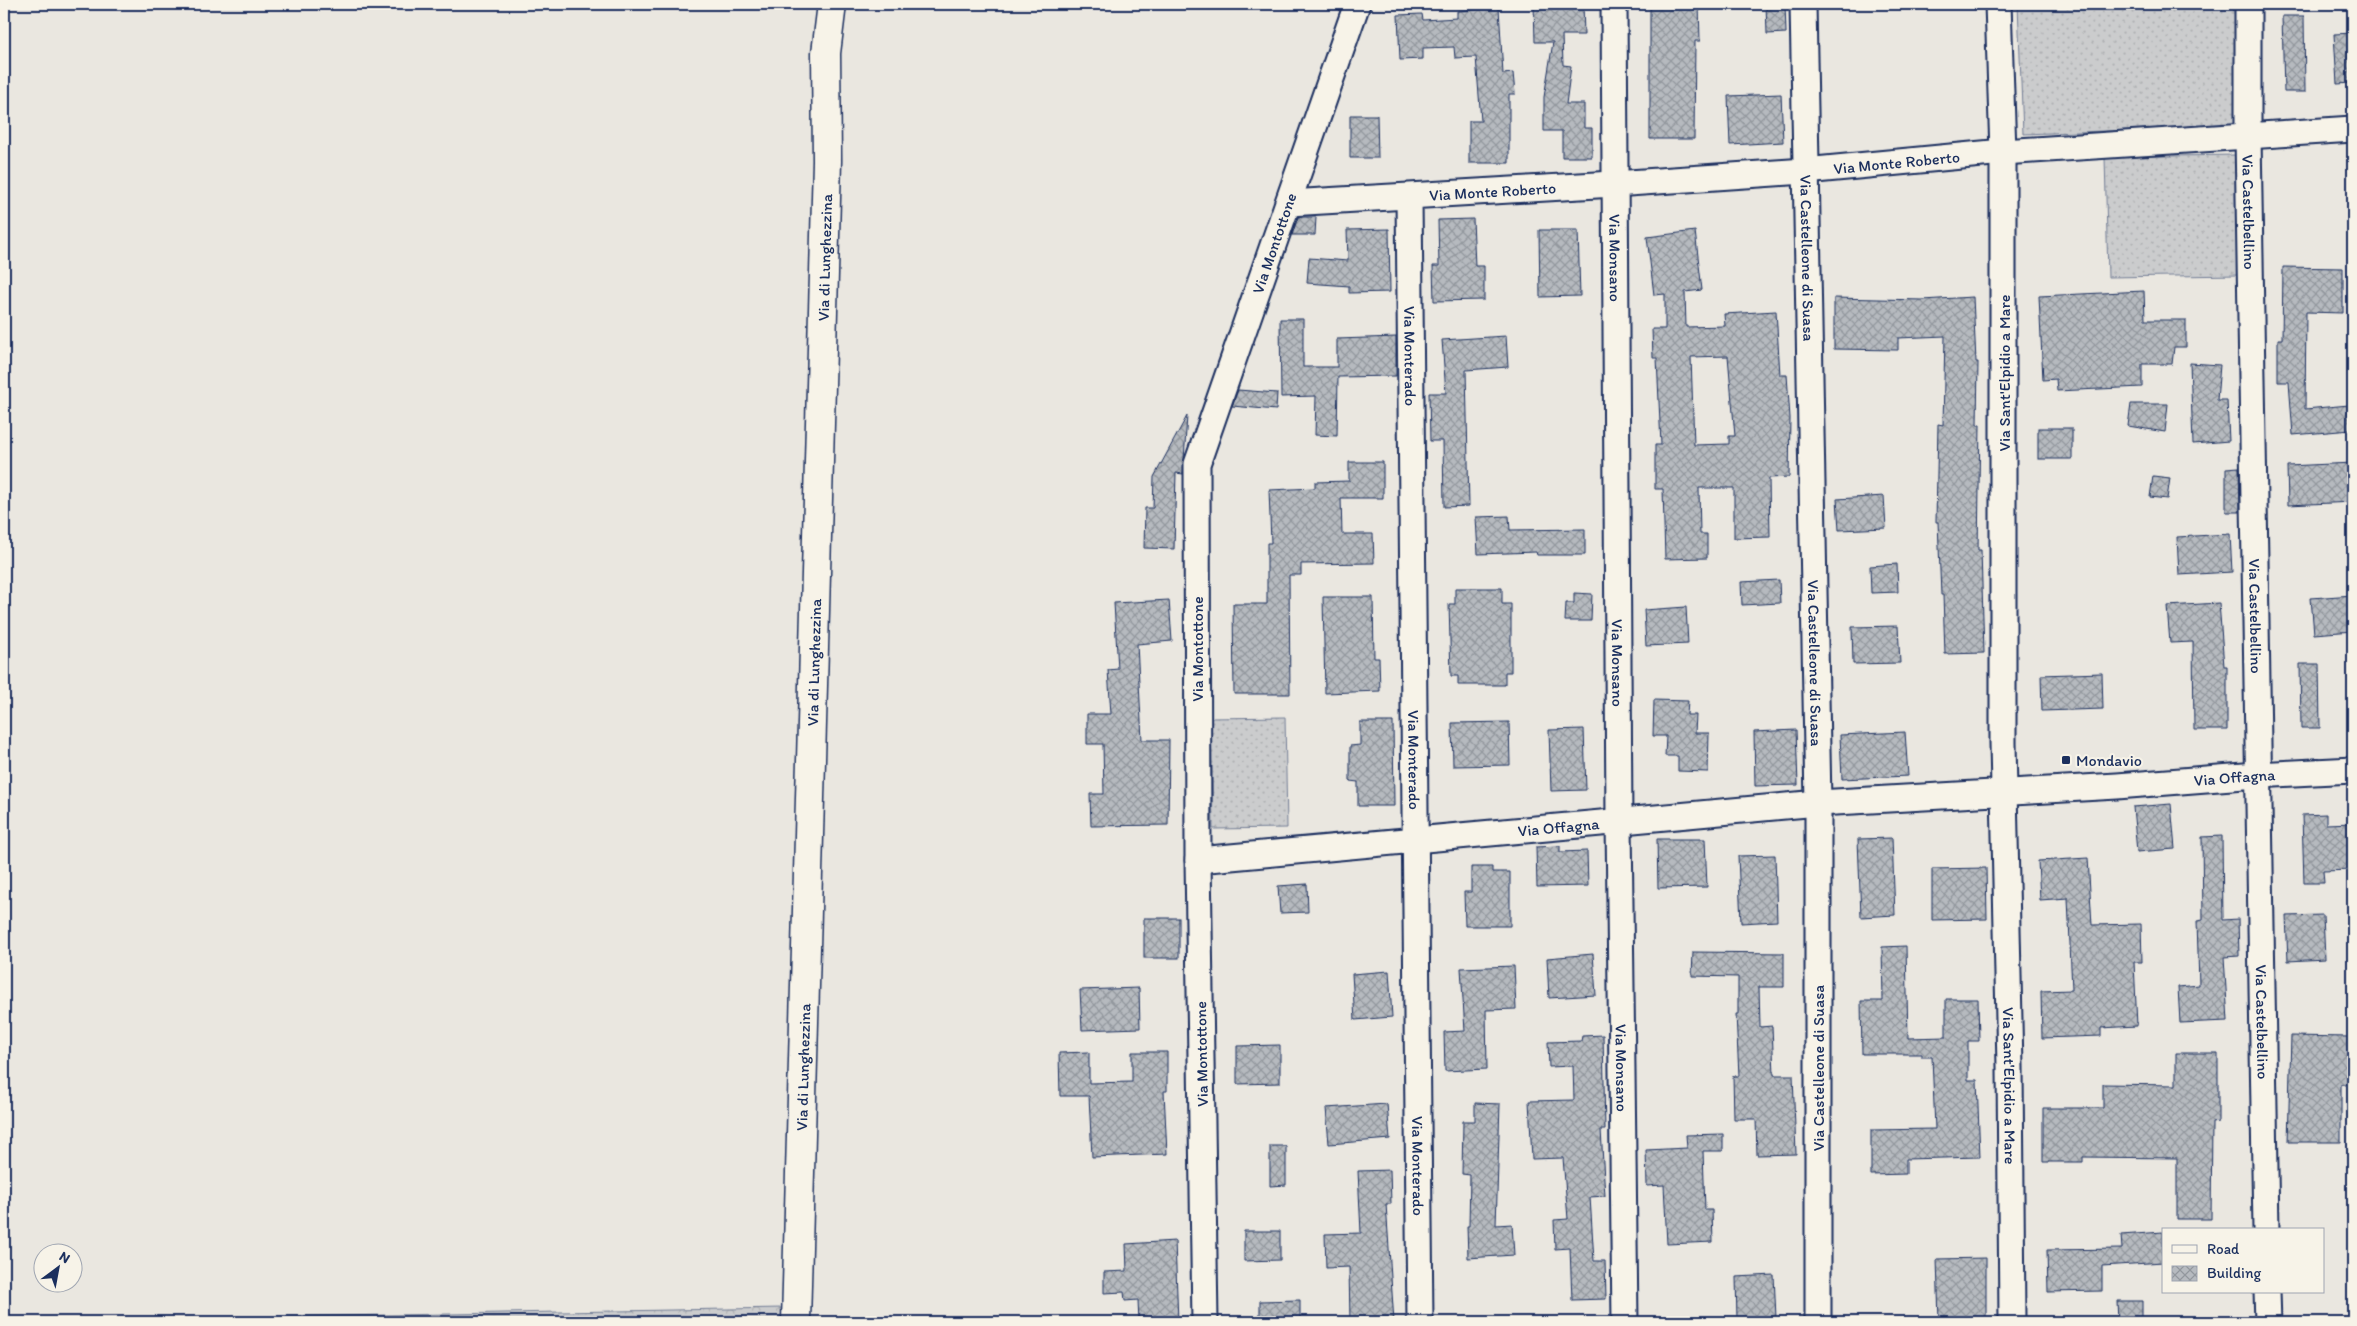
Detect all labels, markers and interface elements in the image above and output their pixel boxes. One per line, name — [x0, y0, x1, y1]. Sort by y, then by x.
street label: Via Monte Roberto — [1833, 147, 1961, 178]
street label: Via Castelbellino — [2238, 154, 2259, 270]
street label: Via Castelleone di Suasa — [1796, 174, 1818, 342]
street label: Via Monte Roberto — [1429, 178, 1557, 205]
street label: Via Montottone — [1248, 190, 1301, 296]
street label: Via di Lunghezzina — [814, 193, 836, 321]
street label: Via Monsano — [1605, 214, 1625, 302]
street label: Via Sant'Elpidio a Mare — [1995, 294, 2014, 452]
street label: Via Monterado — [1400, 306, 1420, 406]
street label: Via Castelbellino — [2245, 558, 2266, 674]
street label: Via Castelleone di Suasa — [1804, 579, 1826, 747]
street label: Via Montottone — [1188, 596, 1207, 702]
street label: Via di Lunghezzina — [803, 598, 825, 726]
street label: Via Monsano — [1608, 619, 1627, 707]
street label: Via Monterado — [1404, 710, 1424, 810]
place label: Mondavio — [2076, 751, 2142, 770]
marker: Mondavio — [2060, 754, 2072, 766]
street label: Via Offagna — [2193, 765, 2276, 790]
street label: Via Offagna — [1517, 814, 1601, 841]
street label: Via Castelbellino — [2252, 964, 2273, 1080]
street label: Via Castelleone di Suasa — [1809, 985, 1828, 1151]
street label: Via Montottone — [1191, 1001, 1212, 1107]
street label: Via di Lunghezzina — [792, 1002, 815, 1131]
street label: Via Sant'Elpidio a Mare — [1999, 1007, 2020, 1165]
street label: Via Monsano — [1611, 1024, 1631, 1112]
street label: Via Monterado — [1408, 1116, 1428, 1216]
legend — [2162, 1228, 2324, 1294]
text: Road — [2207, 1240, 2240, 1258]
north arrow — [32, 1244, 82, 1294]
text: N — [56, 1248, 73, 1267]
text: Building — [2207, 1264, 2261, 1282]

